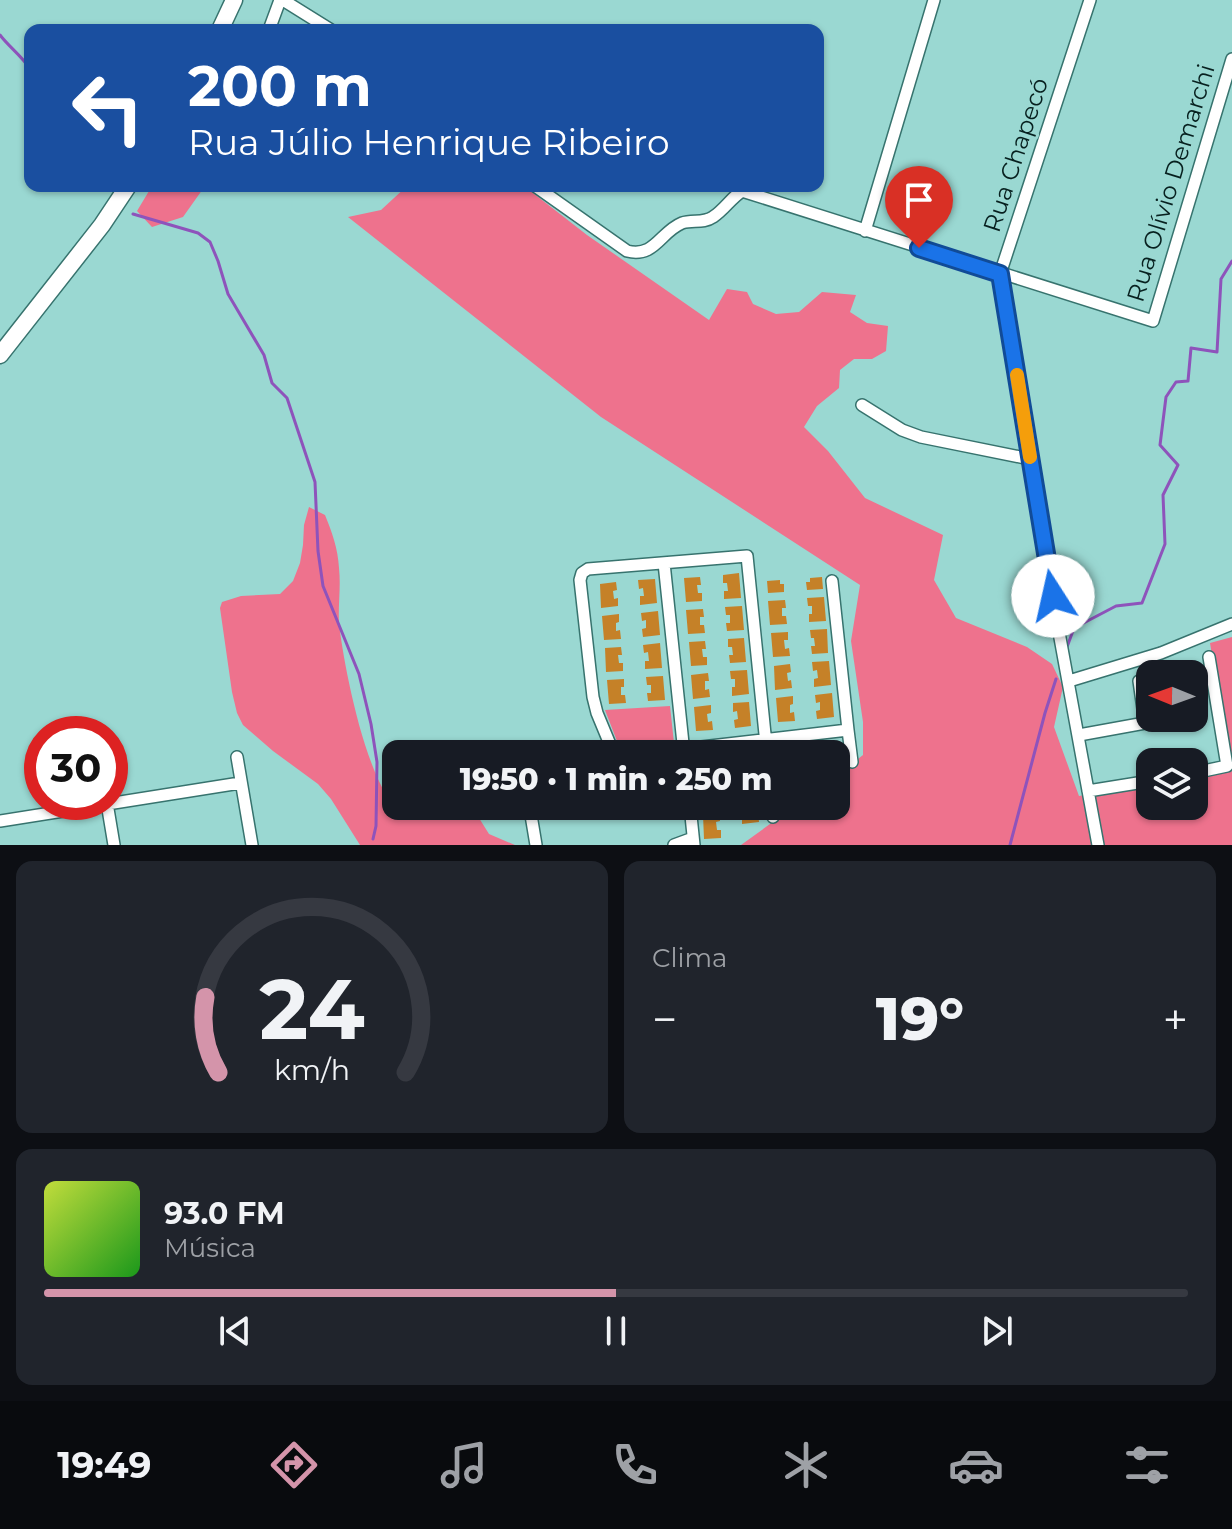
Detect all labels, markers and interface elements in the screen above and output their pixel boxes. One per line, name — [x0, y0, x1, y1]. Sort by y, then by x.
text: 200 m — [188, 52, 372, 120]
icon: left — [56, 56, 160, 160]
street label: Rua Olívio Demarchi — [1121, 60, 1221, 305]
street label: Rua Chapecó — [977, 74, 1054, 236]
text: Rua Júlio Henrique Ribeiro — [188, 120, 670, 164]
pin — [885, 166, 953, 248]
icon: arrive — [897, 178, 941, 222]
position arrow — [1011, 554, 1095, 638]
north arrow — [1136, 660, 1208, 732]
map controls — [1136, 660, 1208, 820]
speed limit sign: 30 — [24, 716, 128, 820]
button: layers — [1136, 748, 1208, 820]
text: 19:50 · 1 min · 250 m — [460, 761, 772, 798]
text: Clima — [652, 942, 727, 974]
text: 24 — [259, 958, 365, 1060]
text: 19° — [876, 982, 964, 1055]
text: − — [652, 992, 677, 1046]
text: + — [1163, 992, 1188, 1046]
text: km/h — [274, 1052, 350, 1087]
text: 93.0 FM — [164, 1195, 285, 1232]
text: Música — [164, 1232, 256, 1264]
icon: previous — [213, 1309, 257, 1353]
icon: pause — [594, 1309, 638, 1353]
icon: next — [975, 1309, 1019, 1353]
icon: directions — [266, 1437, 322, 1493]
icon: music — [436, 1437, 492, 1493]
icon: phone — [607, 1437, 663, 1493]
icon: climate — [778, 1437, 834, 1493]
icon: car — [948, 1437, 1004, 1493]
icon: filters — [1119, 1437, 1175, 1493]
text: 19:49 — [57, 1443, 151, 1487]

